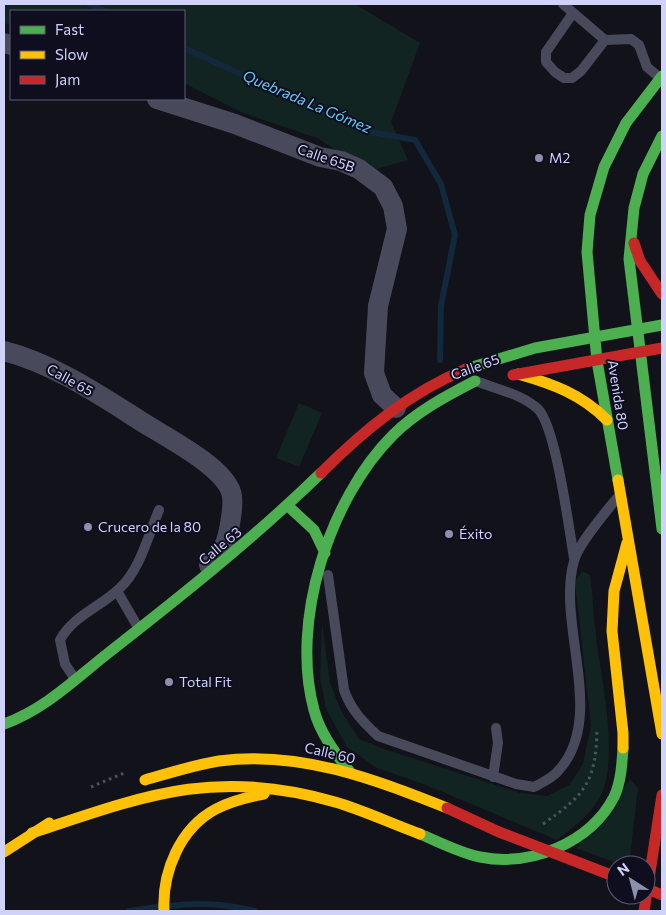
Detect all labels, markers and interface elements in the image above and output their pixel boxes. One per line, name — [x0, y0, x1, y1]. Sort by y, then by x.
legend — [10, 10, 185, 100]
text: Fast — [55, 20, 84, 38]
text: Slow — [55, 45, 88, 63]
water label: Quebrada La Gómez — [240, 66, 375, 137]
text: Jam — [55, 70, 80, 88]
street label: Calle 65B — [295, 140, 357, 175]
place label: M2 — [549, 149, 570, 166]
marker: M2 — [533, 152, 545, 164]
street label: Calle 65 — [448, 350, 502, 383]
street label: Avenida 80 — [605, 359, 632, 431]
street label: Calle 65 — [44, 360, 97, 399]
place label: Crucero de la 80 — [98, 518, 201, 535]
marker: Crucero de la 80 — [82, 521, 94, 533]
street label: Calle 63 — [195, 523, 245, 568]
place label: Éxito — [459, 525, 492, 542]
marker: Éxito — [443, 528, 455, 540]
place label: Total Fit — [179, 673, 232, 690]
marker: Total Fit — [163, 676, 175, 688]
street label: Calle 60 — [303, 738, 357, 767]
north arrow — [606, 855, 656, 905]
text: N — [614, 859, 632, 879]

